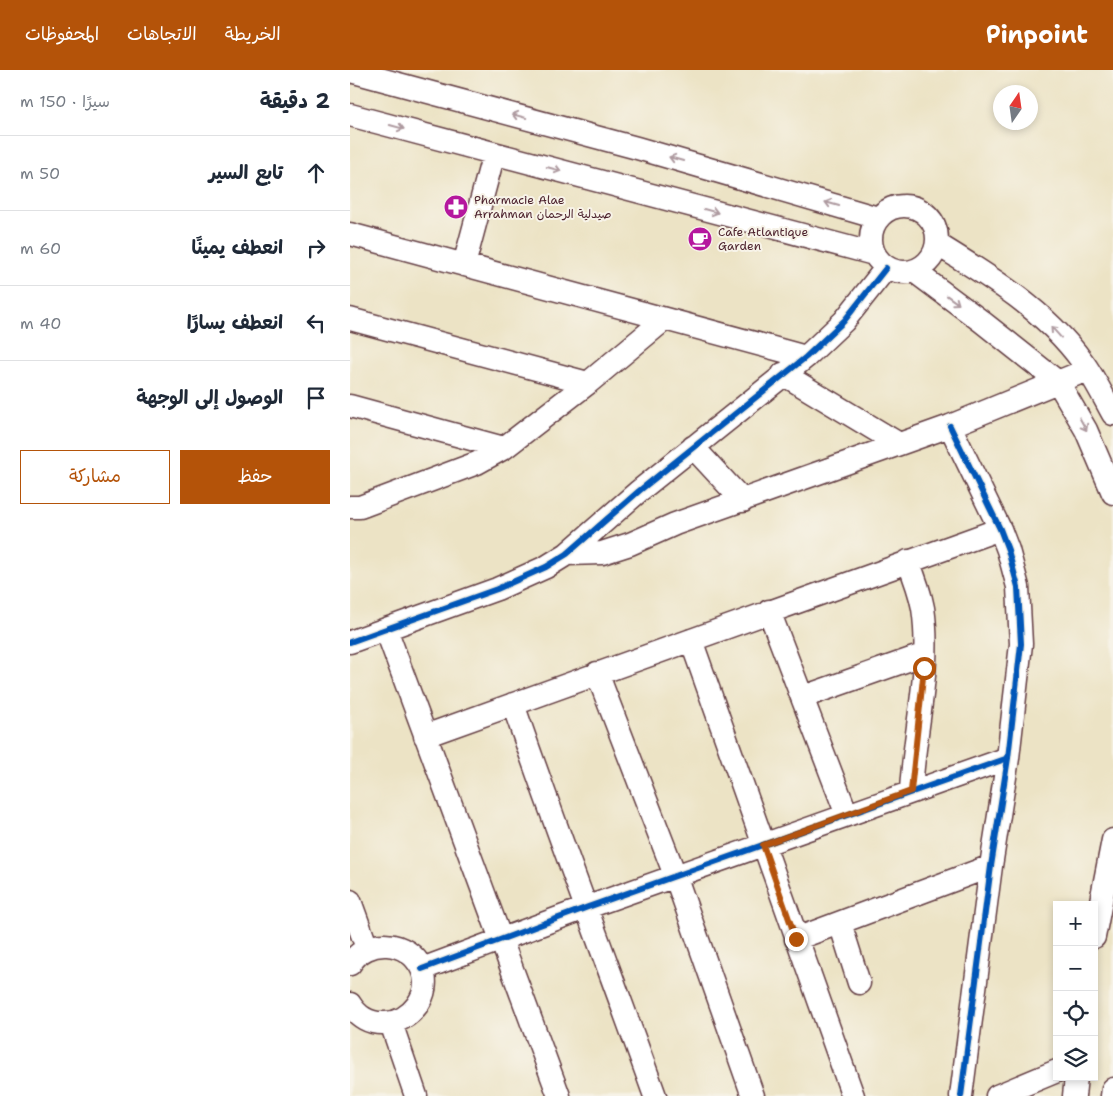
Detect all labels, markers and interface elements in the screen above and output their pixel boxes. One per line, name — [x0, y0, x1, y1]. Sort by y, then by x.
text: Pinpoint — [986, 19, 1088, 51]
text: المحفوظات — [25, 22, 99, 46]
text: الاتجاهات — [127, 22, 197, 46]
text: الخريطة — [225, 22, 281, 46]
north arrow — [993, 85, 1038, 130]
text: 2 دقيقة — [260, 87, 330, 115]
text: سيرًا · 150 m — [20, 91, 110, 112]
one-way arrow — [511, 111, 527, 120]
one-way arrow — [389, 123, 405, 132]
one-way arrow — [668, 153, 684, 163]
icon: ahead — [302, 159, 330, 187]
text: تابع السير — [209, 160, 283, 185]
text: 50 m — [20, 163, 60, 184]
one-way arrow — [546, 165, 562, 174]
place label: Pharmacie Alae Arrahman صيدلية الرحمان — [474, 192, 612, 222]
pharmacy icon: Pharmacie Alae Arrahman صيدلية الرحمان — [443, 194, 469, 220]
one-way arrow — [824, 199, 840, 209]
one-way arrow — [703, 207, 719, 216]
place label: Cafe Atlantique Garden — [718, 224, 808, 254]
cafe icon: Cafe Atlantique Garden — [687, 226, 713, 252]
icon: right — [302, 234, 330, 262]
text: انعطف يمينًا — [192, 235, 283, 260]
text: 60 m — [20, 238, 61, 259]
one-way arrow — [946, 295, 959, 306]
icon: left — [302, 309, 330, 337]
text: انعطف يسارًا — [187, 310, 283, 335]
text: 40 m — [20, 313, 62, 334]
one-way arrow — [1050, 326, 1062, 339]
icon: arrive — [302, 384, 330, 412]
text: الوصول إلى الوجهة — [136, 385, 283, 410]
one-way arrow — [1079, 416, 1088, 431]
button: مشاركة — [20, 450, 170, 504]
button: حفظ — [180, 450, 330, 504]
route start — [913, 657, 936, 680]
map controls — [1053, 901, 1098, 1081]
button: + — [1053, 901, 1098, 946]
route end — [785, 928, 808, 951]
button: − — [1053, 946, 1098, 991]
button: locate — [1053, 991, 1098, 1036]
button: layers — [1053, 1036, 1098, 1081]

